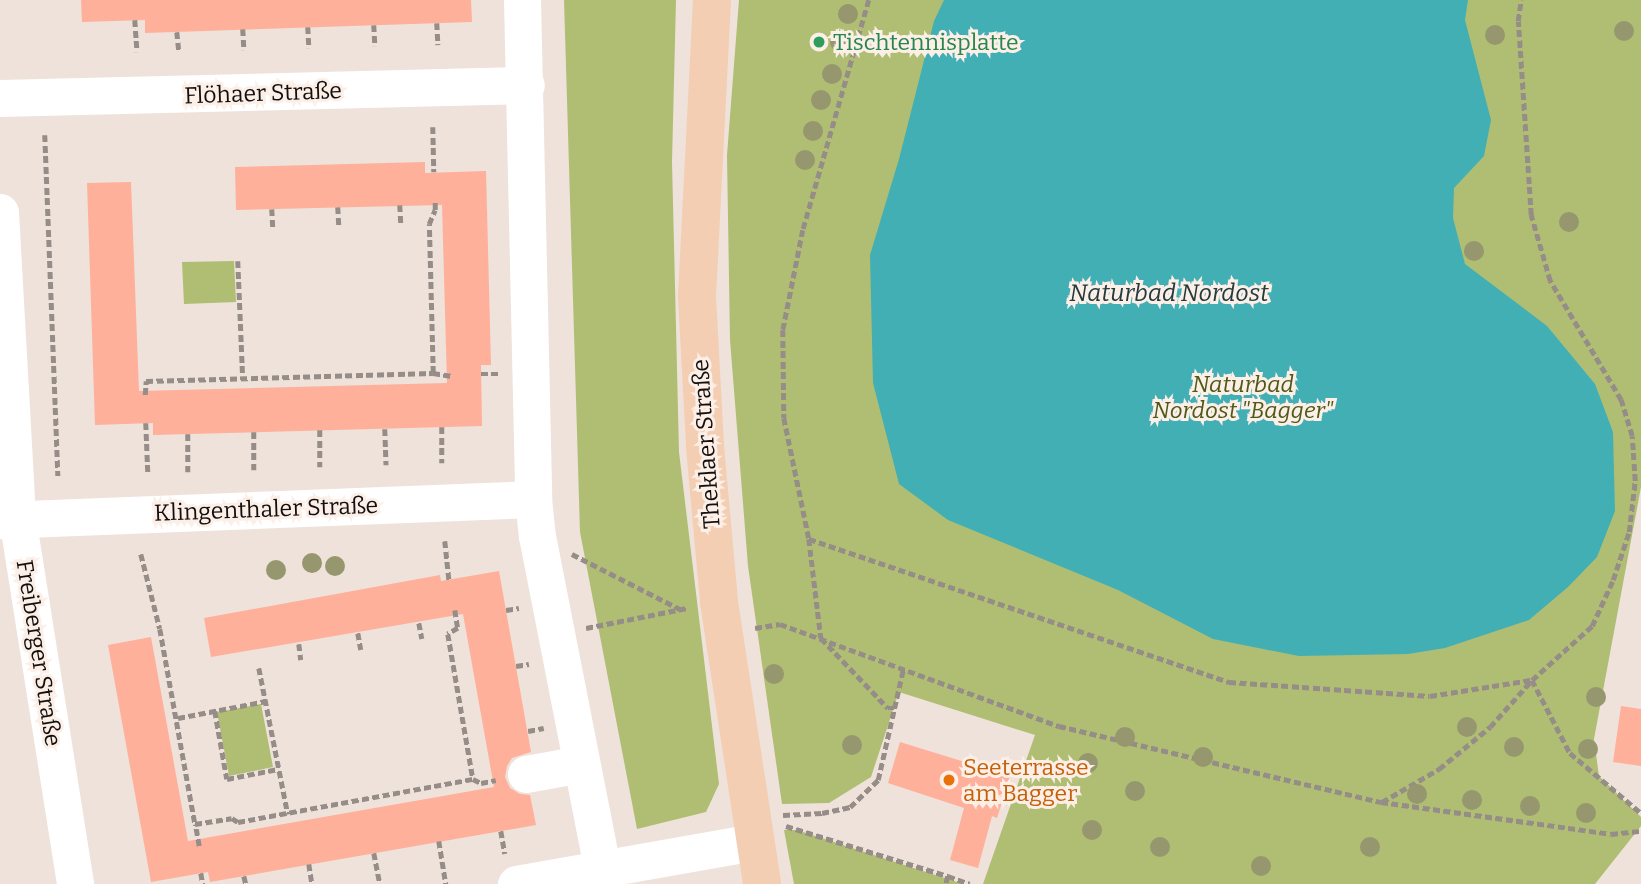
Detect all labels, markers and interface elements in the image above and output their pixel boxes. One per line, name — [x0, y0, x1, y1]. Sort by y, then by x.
place label: Tischtennisplatte — [833, 28, 1019, 56]
marker: Tischtennisplatte — [811, 34, 827, 50]
street label: Flöhaer Straße — [184, 76, 342, 110]
water label: Naturbad Nordost — [1069, 280, 1269, 308]
street label: Theklaer Straße — [686, 358, 726, 530]
park label: Naturbad Nordost "Bagger" — [1153, 370, 1333, 424]
street label: Klingenthaler Straße — [154, 491, 378, 527]
street label: Freiberger Straße — [11, 558, 67, 748]
place label: Seeterrasse am Bagger — [963, 753, 1089, 807]
marker: Seeterrasse am Bagger — [941, 772, 957, 788]

